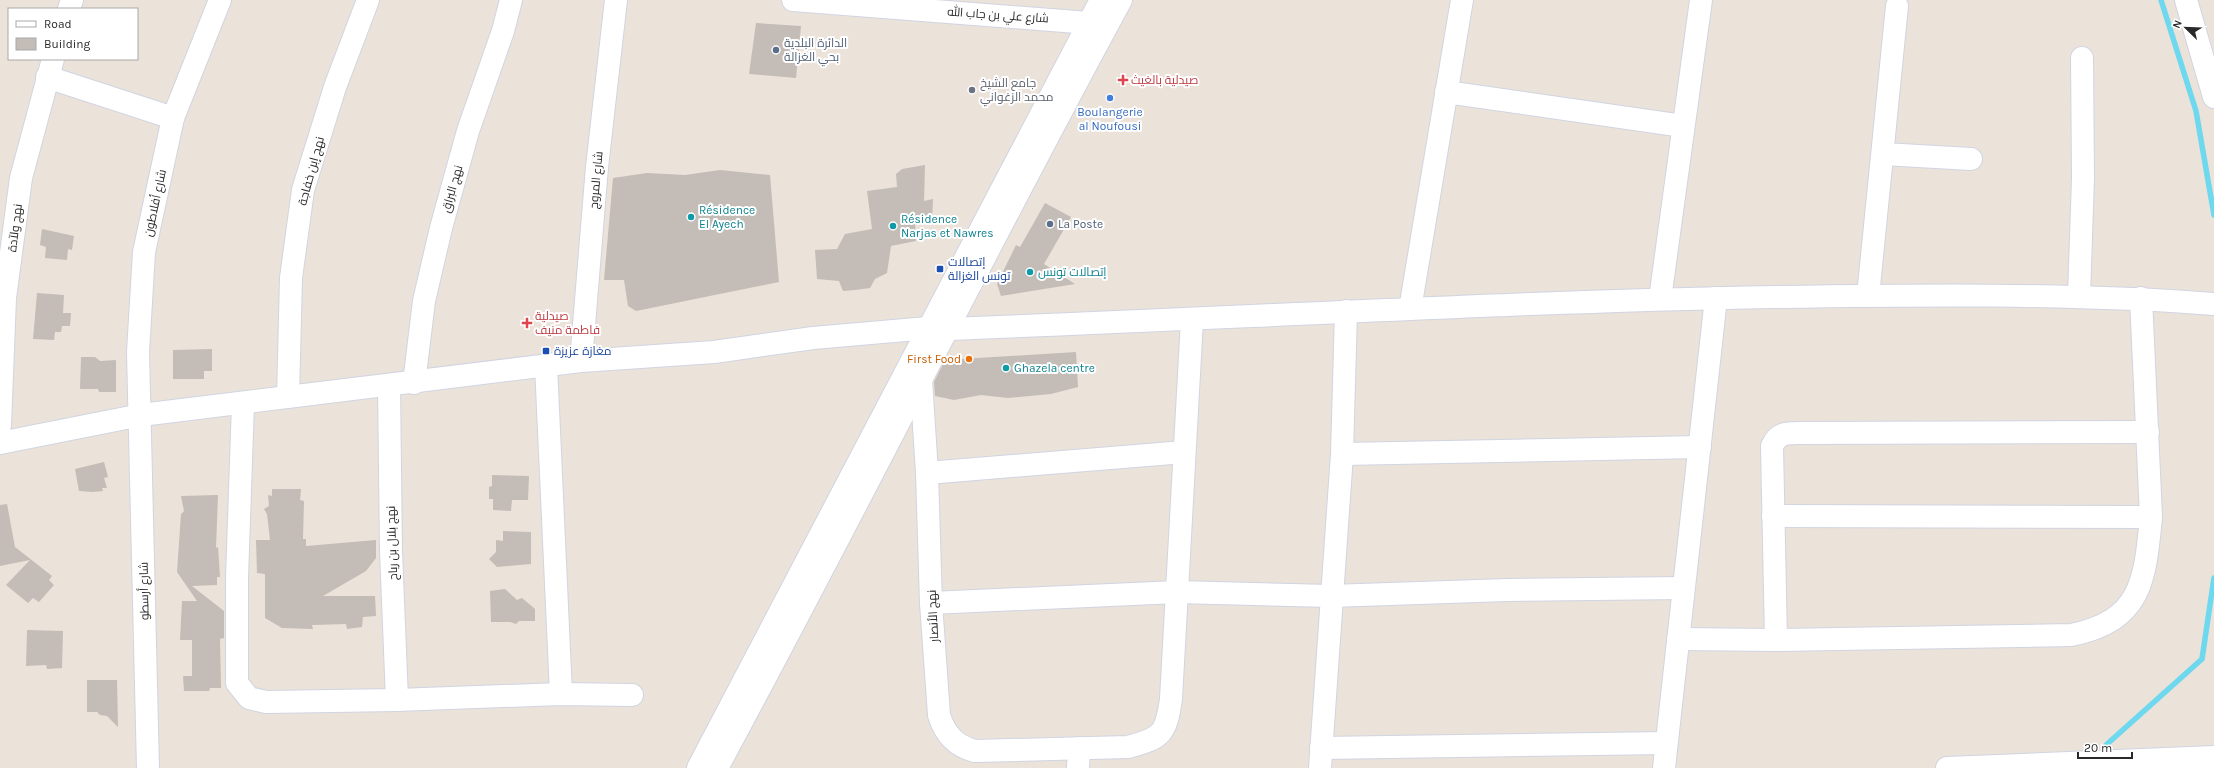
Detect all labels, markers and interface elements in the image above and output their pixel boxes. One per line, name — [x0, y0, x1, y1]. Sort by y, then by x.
street label: شارع علي بن جاب الله — [947, 3, 1049, 29]
legend — [8, 8, 138, 60]
north arrow — [2166, 8, 2206, 48]
text: Road — [44, 17, 72, 31]
text: N — [2170, 18, 2185, 30]
place label: الدائرة البلدية بحي الغزالة — [784, 36, 847, 67]
text: Building — [44, 37, 91, 51]
marker: الدائرة البلدية بحي الغزالة — [771, 45, 781, 55]
place label: صيدلية بالغيث — [1131, 73, 1198, 87]
marker: صيدلية بالغيث — [1118, 75, 1128, 85]
place label: جامع الشيخ محمد الزغواني — [980, 76, 1054, 107]
marker: جامع الشيخ محمد الزغواني — [967, 85, 977, 95]
marker: Boulangerie al Noufousi — [1105, 93, 1115, 103]
place label: Boulangerie al Noufousi — [1077, 105, 1143, 133]
street label: نهج إبن خفاجة — [295, 135, 328, 207]
street label: شارع المروج — [587, 151, 606, 210]
street label: نهج البراق — [439, 164, 466, 215]
street label: شارع أفلاطون — [140, 168, 170, 238]
street label: نهج ولاّدة — [5, 203, 26, 253]
place label: Résidence El Ayech — [699, 203, 755, 231]
marker: Résidence El Ayech — [686, 212, 696, 222]
place label: Résidence Narjas et Nawres — [901, 212, 994, 240]
place label: La Poste — [1058, 217, 1103, 231]
marker: La Poste — [1045, 219, 1055, 229]
marker: Résidence Narjas et Nawres — [888, 221, 898, 231]
place label: إتصالات تونس الغزالة — [948, 255, 1011, 283]
marker: إتصالات تونس الغزالة — [935, 264, 945, 274]
place label: إتصالات تونس — [1038, 265, 1107, 279]
marker: إتصالات تونس — [1025, 267, 1035, 277]
place label: صيدلية فاطمة منيف — [535, 309, 600, 337]
marker: صيدلية فاطمة منيف — [522, 318, 532, 328]
place label: مغازة عزيزة — [554, 344, 611, 358]
marker: مغازة عزيزة — [541, 346, 551, 356]
place label: First Food — [907, 352, 961, 366]
marker: First Food — [964, 354, 974, 364]
place label: Ghazela centre — [1014, 361, 1095, 375]
marker: Ghazela centre — [1001, 363, 1011, 373]
street label: نهج بلال بن رباح — [384, 505, 401, 581]
street label: شارع أرسطو — [135, 562, 153, 620]
street label: نهج الأنصار — [925, 589, 942, 644]
scale bar — [2078, 734, 2132, 760]
text: 20 m — [2084, 741, 2112, 755]

